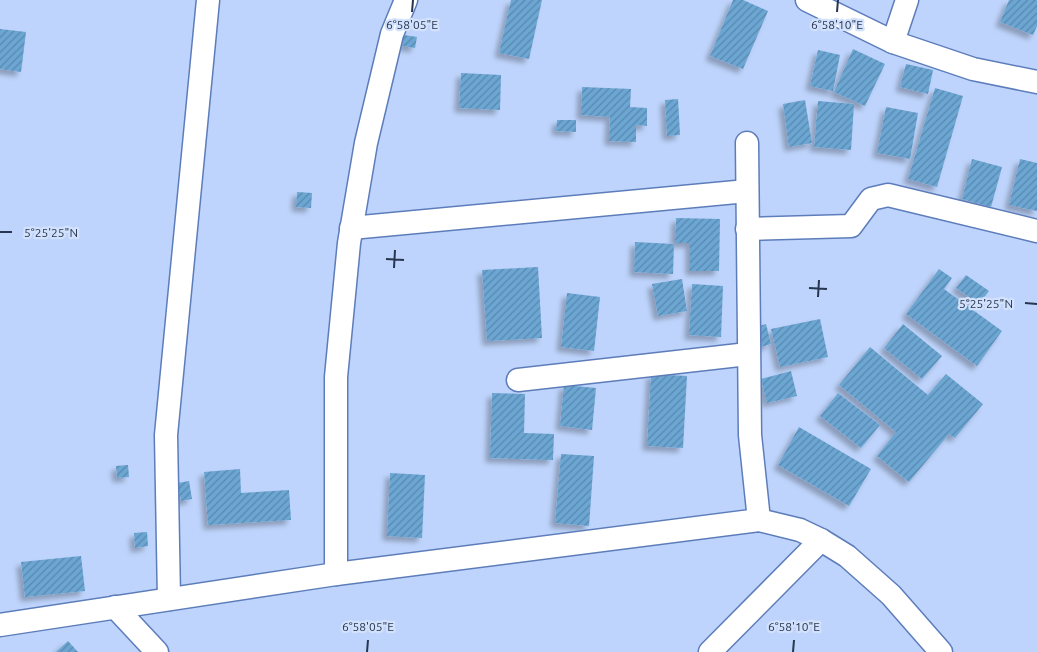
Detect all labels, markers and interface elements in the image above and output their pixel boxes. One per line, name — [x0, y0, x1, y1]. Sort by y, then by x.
text: 6°58'05"E — [386, 18, 438, 31]
text: 6°58'10"E — [811, 18, 863, 31]
text: 5°25'25"N — [24, 226, 78, 239]
text: 5°25'25"N — [959, 297, 1013, 310]
text: 6°58'05"E — [342, 620, 394, 633]
text: 6°58'10"E — [768, 620, 820, 633]

